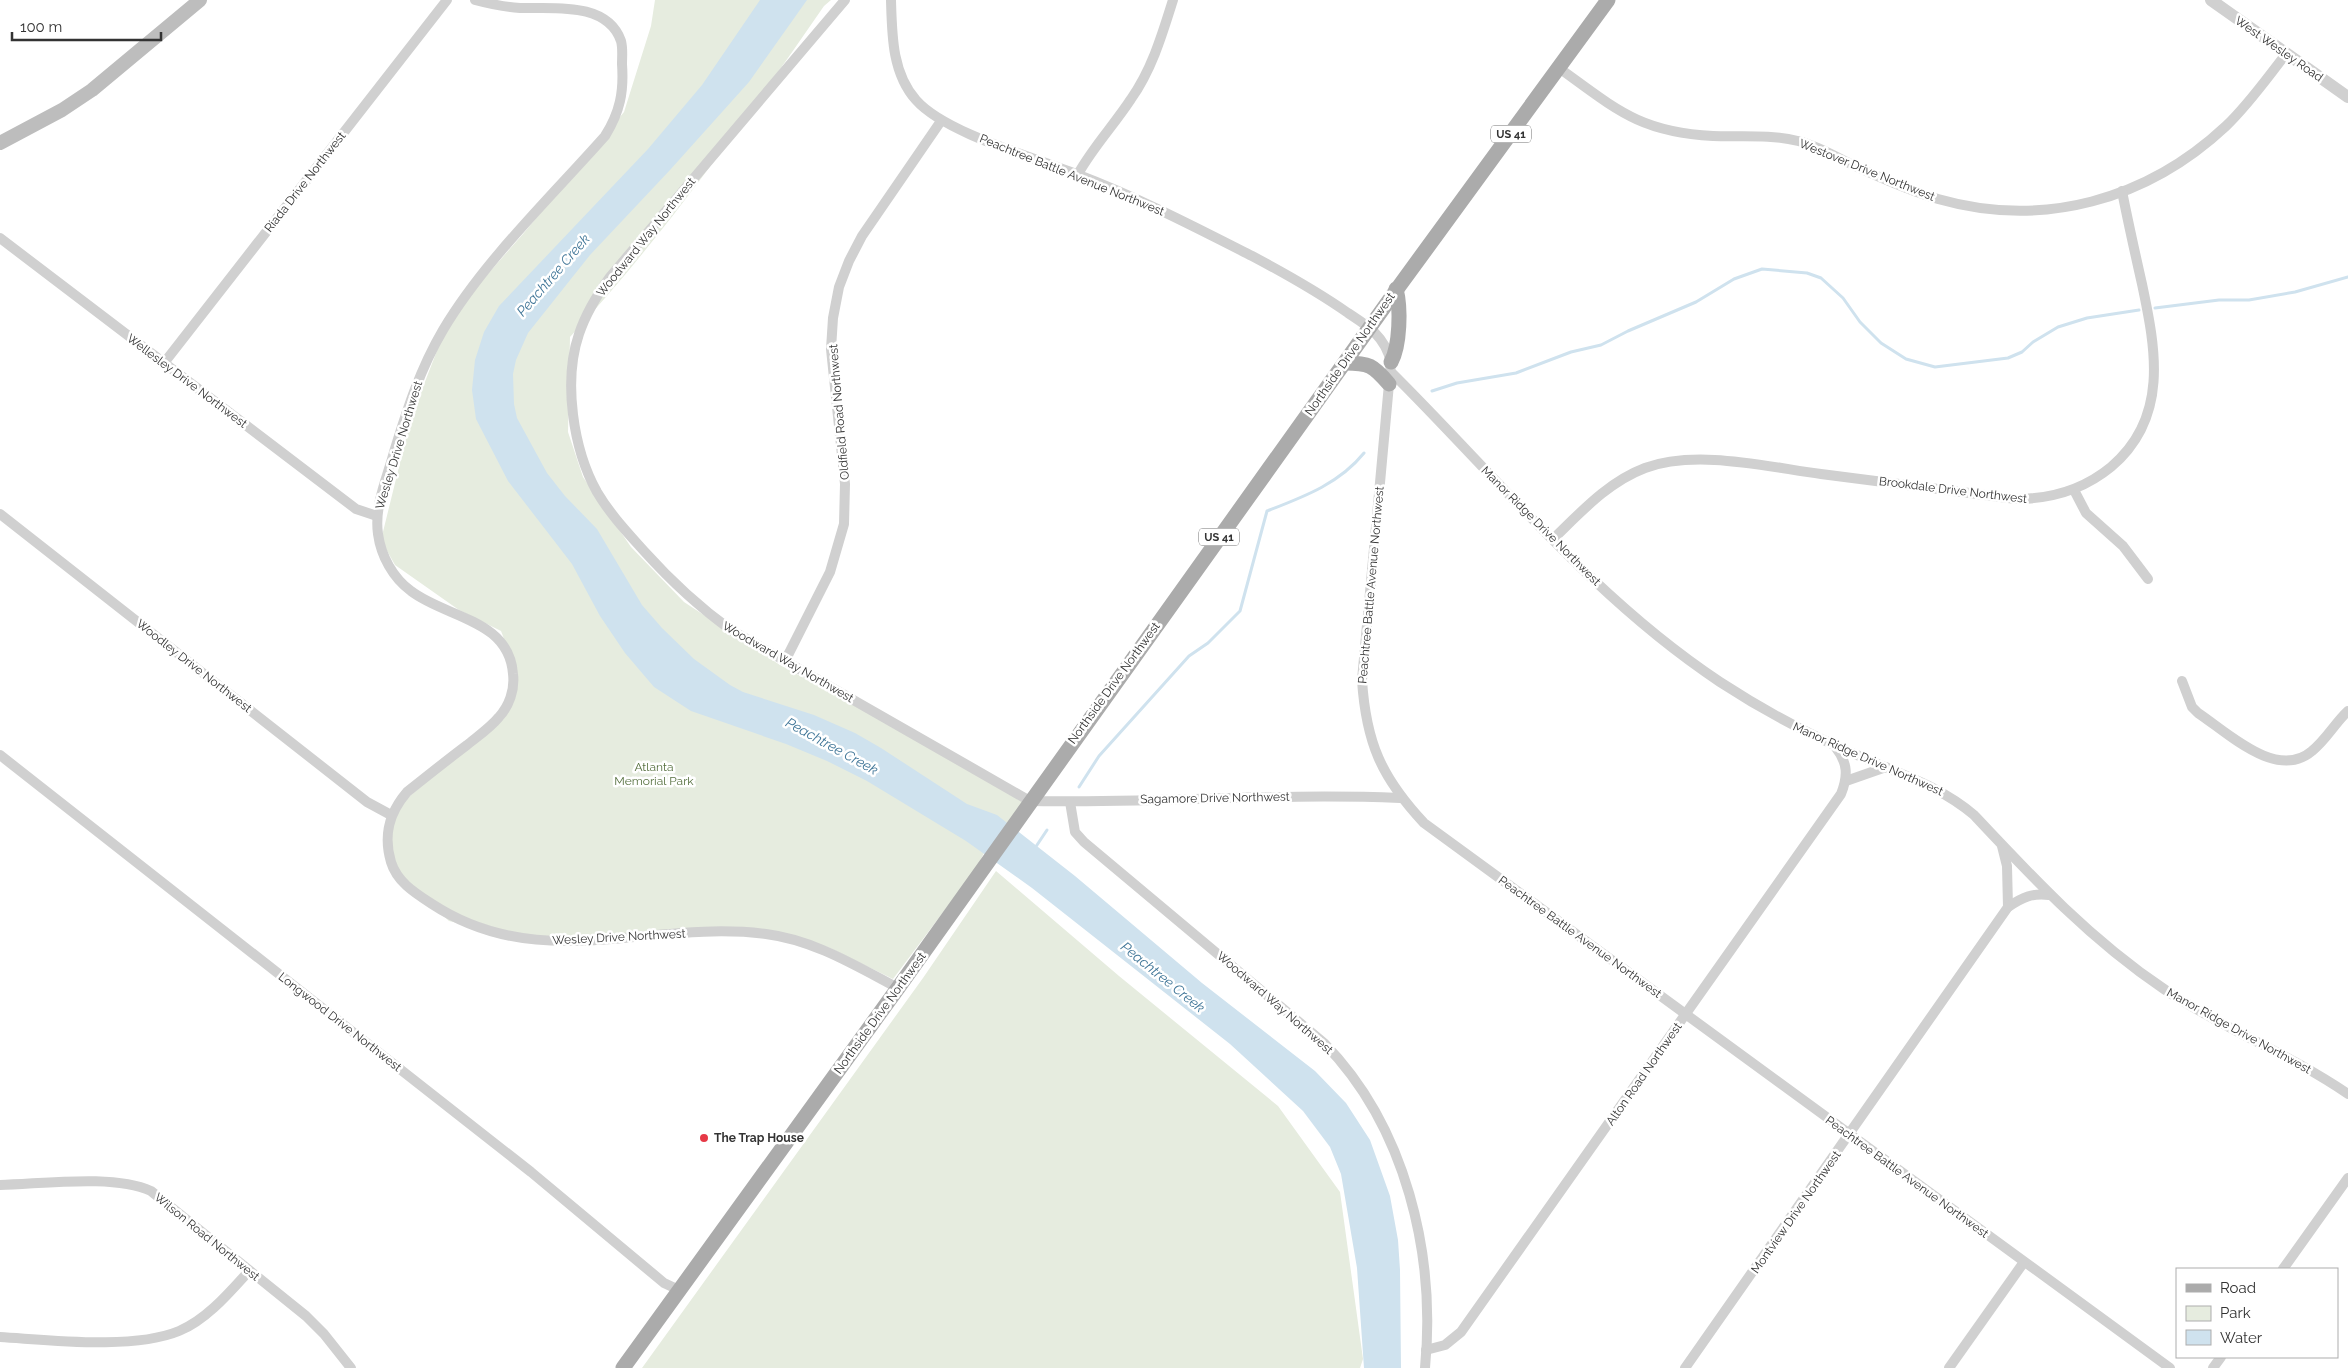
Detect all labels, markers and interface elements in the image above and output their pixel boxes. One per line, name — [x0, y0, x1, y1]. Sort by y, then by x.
scale bar — [12, 10, 161, 42]
street label: West Wesley Road — [2232, 13, 2326, 85]
text: 100 m — [20, 18, 62, 36]
road number: US 41 — [1491, 126, 1531, 142]
street label: Riada Drive Northwest — [261, 129, 349, 235]
street label: Peachtree Battle Avenue Northwest — [978, 131, 1166, 219]
street label: Westover Drive Northwest — [1797, 136, 1937, 204]
street label: Woodward Way Northwest — [594, 175, 698, 299]
water label: Peachtree Creek — [513, 230, 593, 319]
street label: Northside Drive Northwest — [1302, 290, 1398, 418]
street label: Wellesley Drive Northwest — [124, 331, 250, 431]
street label: Oldfield Road Northwest — [826, 344, 852, 480]
street label: Wesley Drive Northwest — [373, 379, 425, 511]
street label: Manor Ridge Drive Northwest — [1478, 463, 1604, 589]
street label: Brookdale Drive Northwest — [1878, 474, 2028, 506]
street label: Peachtree Battle Avenue Northwest — [1355, 486, 1387, 684]
road number: US 41 — [1199, 528, 1239, 546]
street label: Woodley Drive Northwest — [134, 617, 254, 715]
street label: Woodward Way Northwest — [720, 619, 856, 705]
street label: Northside Drive Northwest — [1065, 619, 1163, 747]
water label: Peachtree Creek — [783, 714, 881, 778]
street label: Manor Ridge Drive Northwest — [1791, 719, 1945, 799]
park label: Atlanta Memorial Park — [614, 760, 694, 788]
street label: Sagamore Drive Northwest — [1140, 790, 1290, 806]
street label: Peachtree Battle Avenue Northwest — [1496, 873, 1664, 1001]
street label: Wesley Drive Northwest — [552, 927, 686, 947]
water label: Peachtree Creek — [1118, 938, 1208, 1016]
street label: Northside Drive Northwest — [831, 949, 929, 1077]
street label: Woodward Way Northwest — [1214, 949, 1336, 1057]
street label: Longwood Drive Northwest — [276, 970, 404, 1074]
street label: Manor Ridge Drive Northwest — [2164, 985, 2314, 1077]
street label: Alton Road Northwest — [1603, 1020, 1685, 1128]
street label: Peachtree Battle Avenue Northwest — [1823, 1113, 1991, 1241]
place label: The Trap House — [714, 1131, 804, 1145]
marker: The Trap House — [698, 1132, 710, 1144]
street label: Montview Drive Northwest — [1748, 1148, 1844, 1276]
street label: Wilson Road Northwest — [152, 1190, 262, 1284]
legend — [2176, 1268, 2338, 1358]
text: Road — [2220, 1279, 2256, 1297]
text: Park — [2220, 1304, 2251, 1322]
text: Water — [2220, 1329, 2263, 1347]

